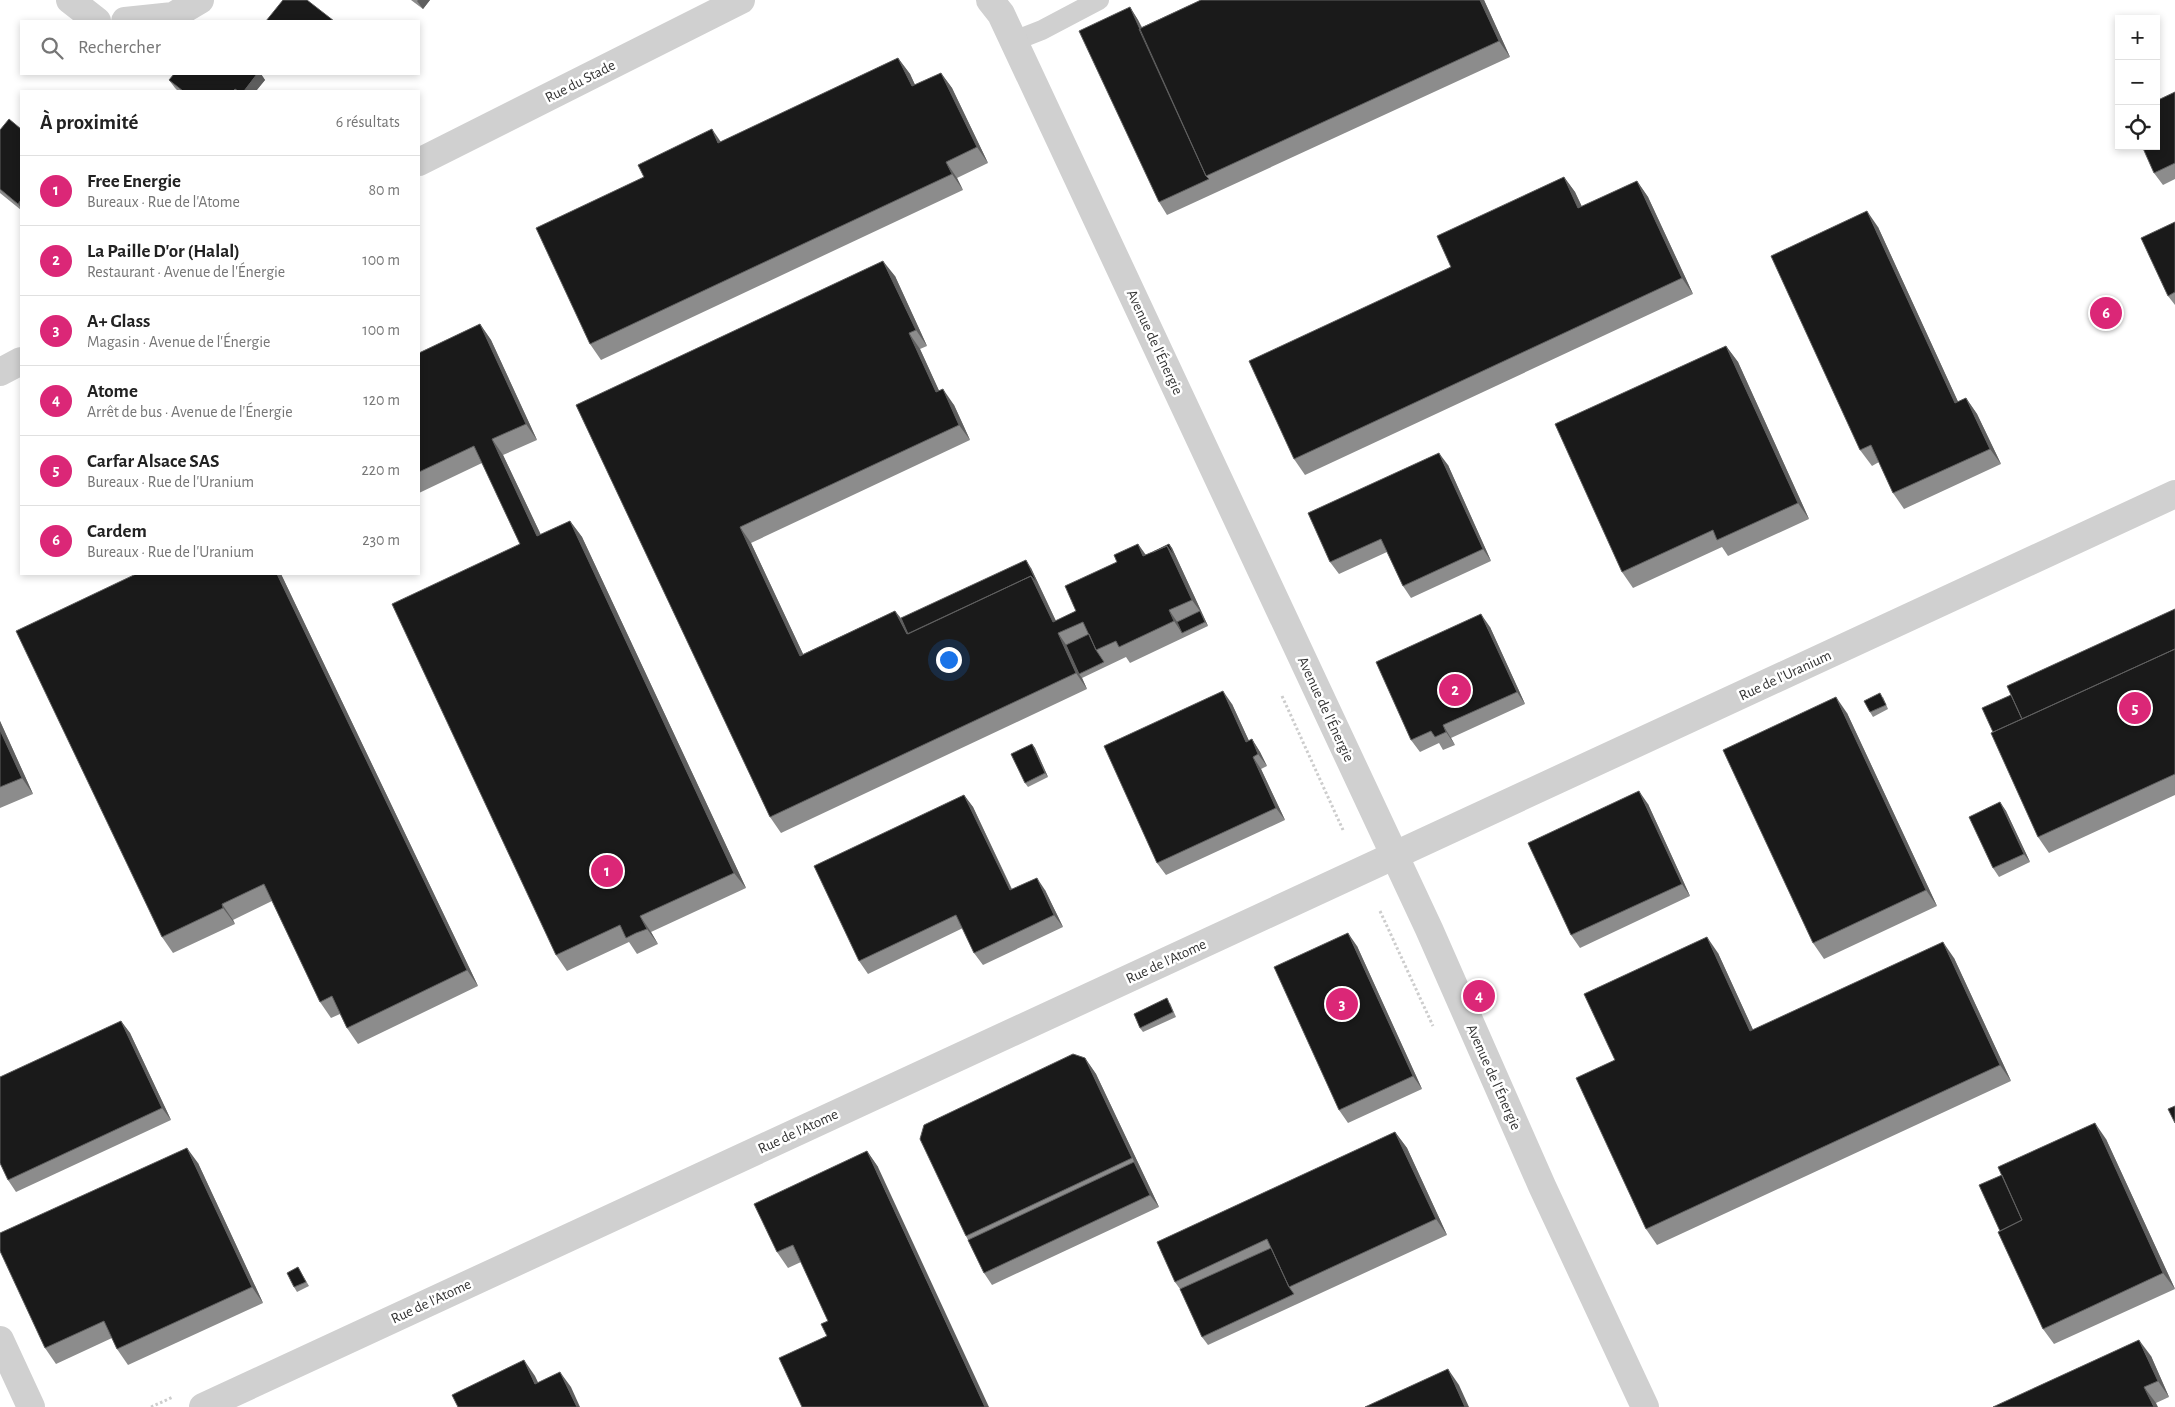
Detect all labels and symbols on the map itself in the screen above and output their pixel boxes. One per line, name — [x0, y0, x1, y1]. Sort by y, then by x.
street label: Rue du Stade — [543, 57, 618, 105]
street label: Avenue de l'Énergie — [1124, 287, 1187, 397]
pin: 6 — [2090, 294, 2122, 332]
your location — [936, 647, 962, 673]
street label: Rue de l'Uranium — [1737, 648, 1834, 703]
street label: Avenue de l'Énergie — [1295, 654, 1358, 764]
pin: 2 — [1439, 671, 1471, 709]
pin: 5 — [2119, 689, 2151, 727]
pin: 1 — [591, 852, 623, 890]
street label: Rue de l'Atome — [1124, 936, 1209, 987]
pin: 4 — [1463, 977, 1495, 1015]
pin: 3 — [1326, 985, 1358, 1023]
street label: Avenue de l'Énergie — [1464, 1021, 1525, 1132]
street label: Rue de l'Atome — [756, 1106, 841, 1157]
street label: Rue de l'Atome — [389, 1276, 474, 1327]

